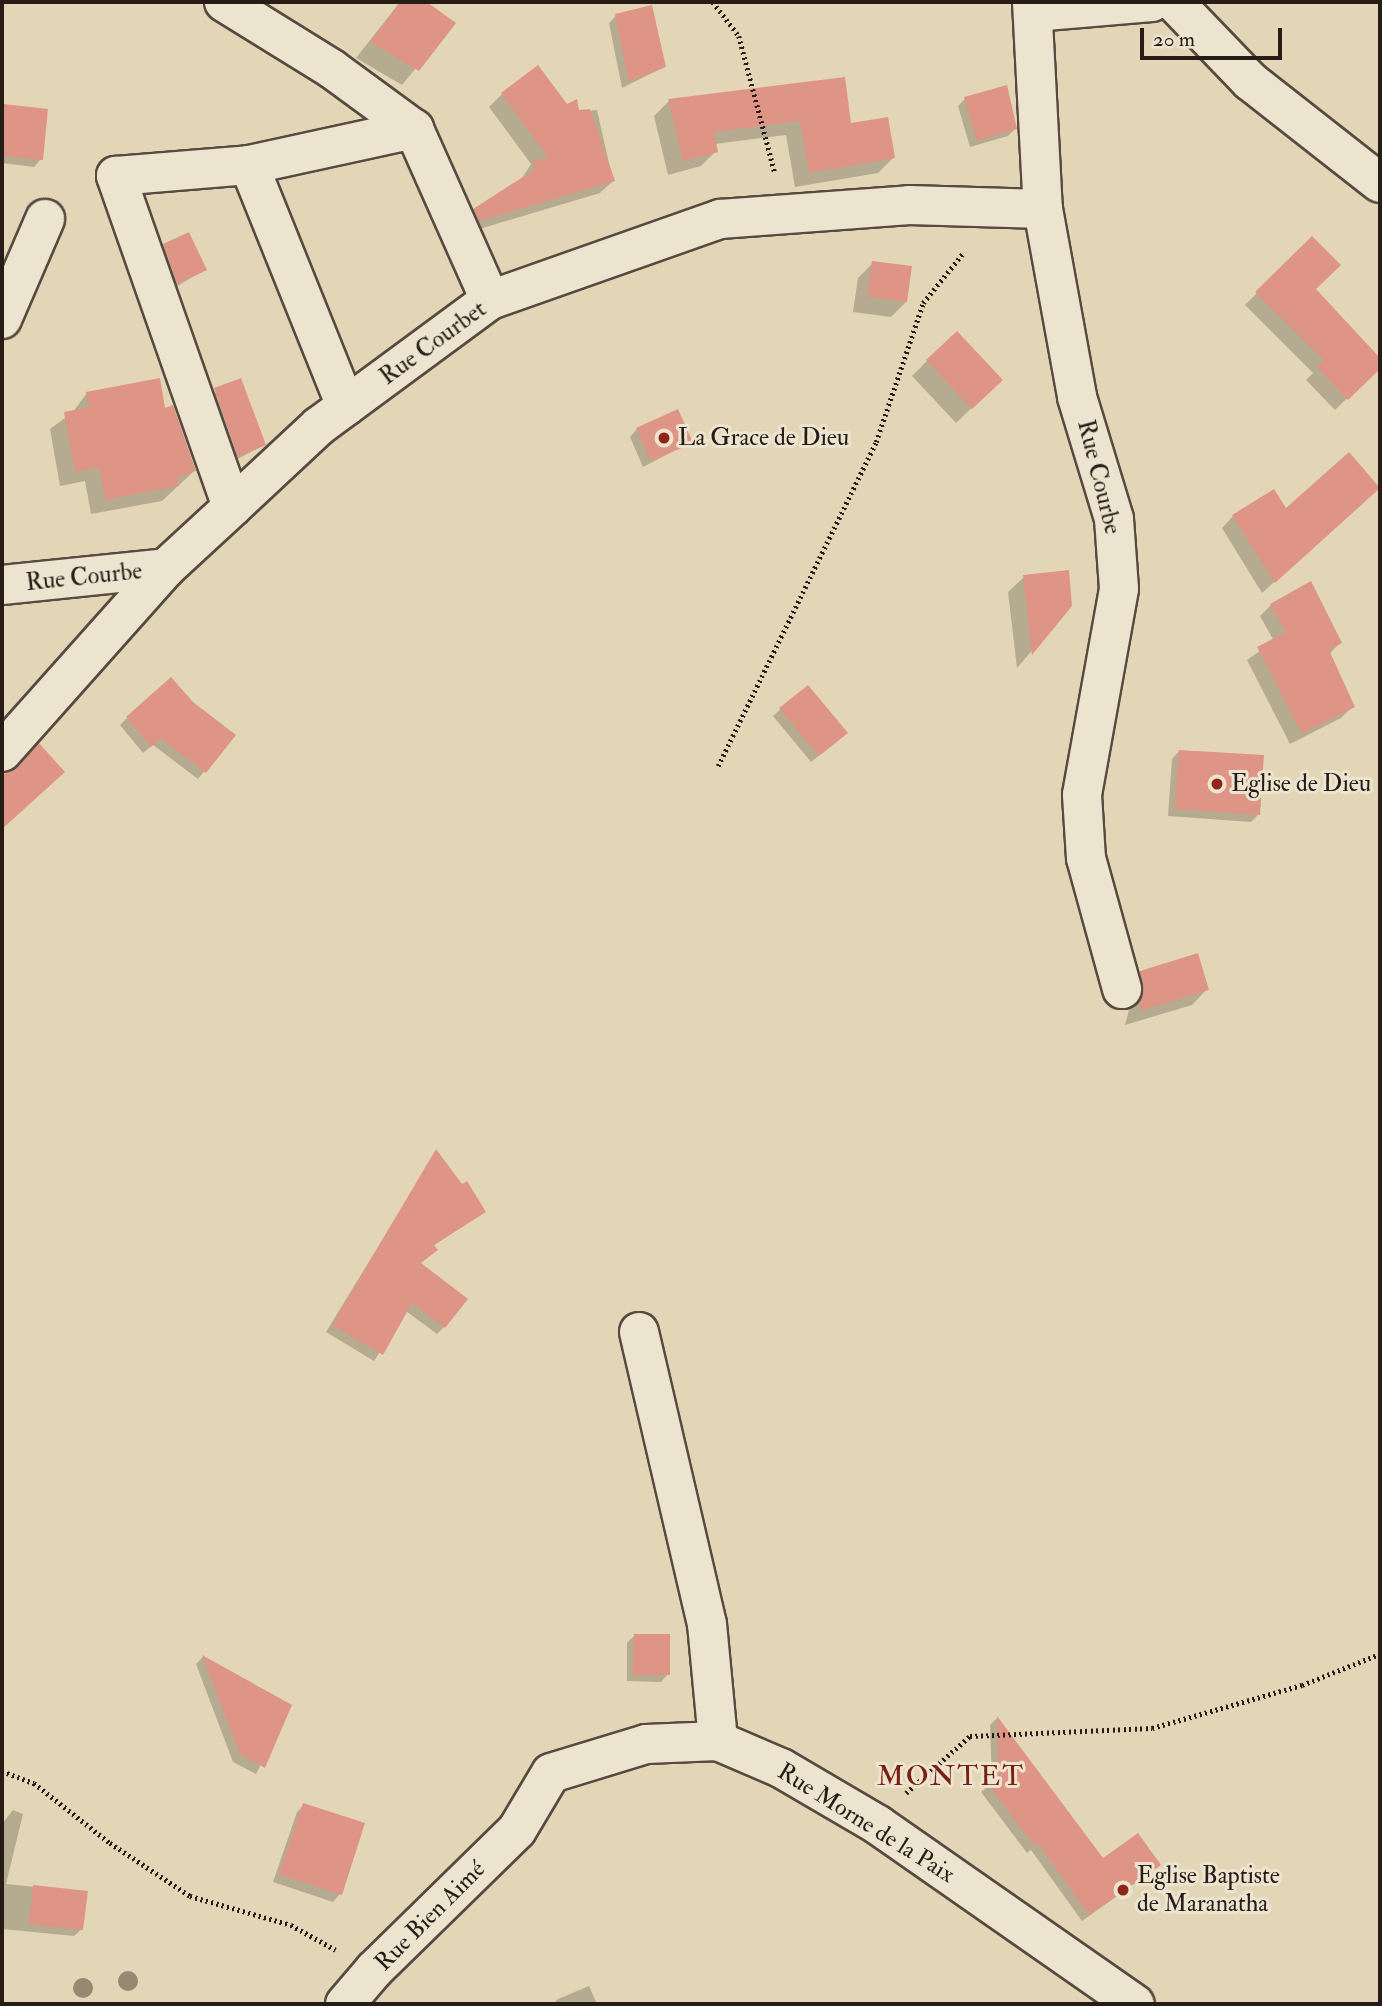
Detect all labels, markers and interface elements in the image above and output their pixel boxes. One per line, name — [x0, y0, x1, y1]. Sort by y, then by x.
scale bar — [1144, 14, 1286, 58]
text: 20 m — [1153, 26, 1195, 53]
street label: Rue Courbet — [374, 295, 492, 391]
street label: Rue Courbe — [1071, 417, 1127, 537]
place label: La Grace de Dieu — [678, 424, 849, 452]
marker: La Grace de Dieu — [656, 430, 672, 446]
street label: Rue Courbe — [24, 557, 144, 597]
place label: Eglise de Dieu — [1231, 770, 1371, 798]
marker: Eglise de Dieu — [1209, 776, 1225, 792]
street label: Rue Morne de la Paix — [772, 1757, 960, 1889]
district label: MONTET — [878, 1760, 1024, 1794]
street label: Rue Bien Aimé — [369, 1855, 491, 1977]
place label: Eglise Baptiste de Maranatha — [1137, 1862, 1280, 1918]
marker: Eglise Baptiste de Maranatha — [1115, 1882, 1131, 1898]

